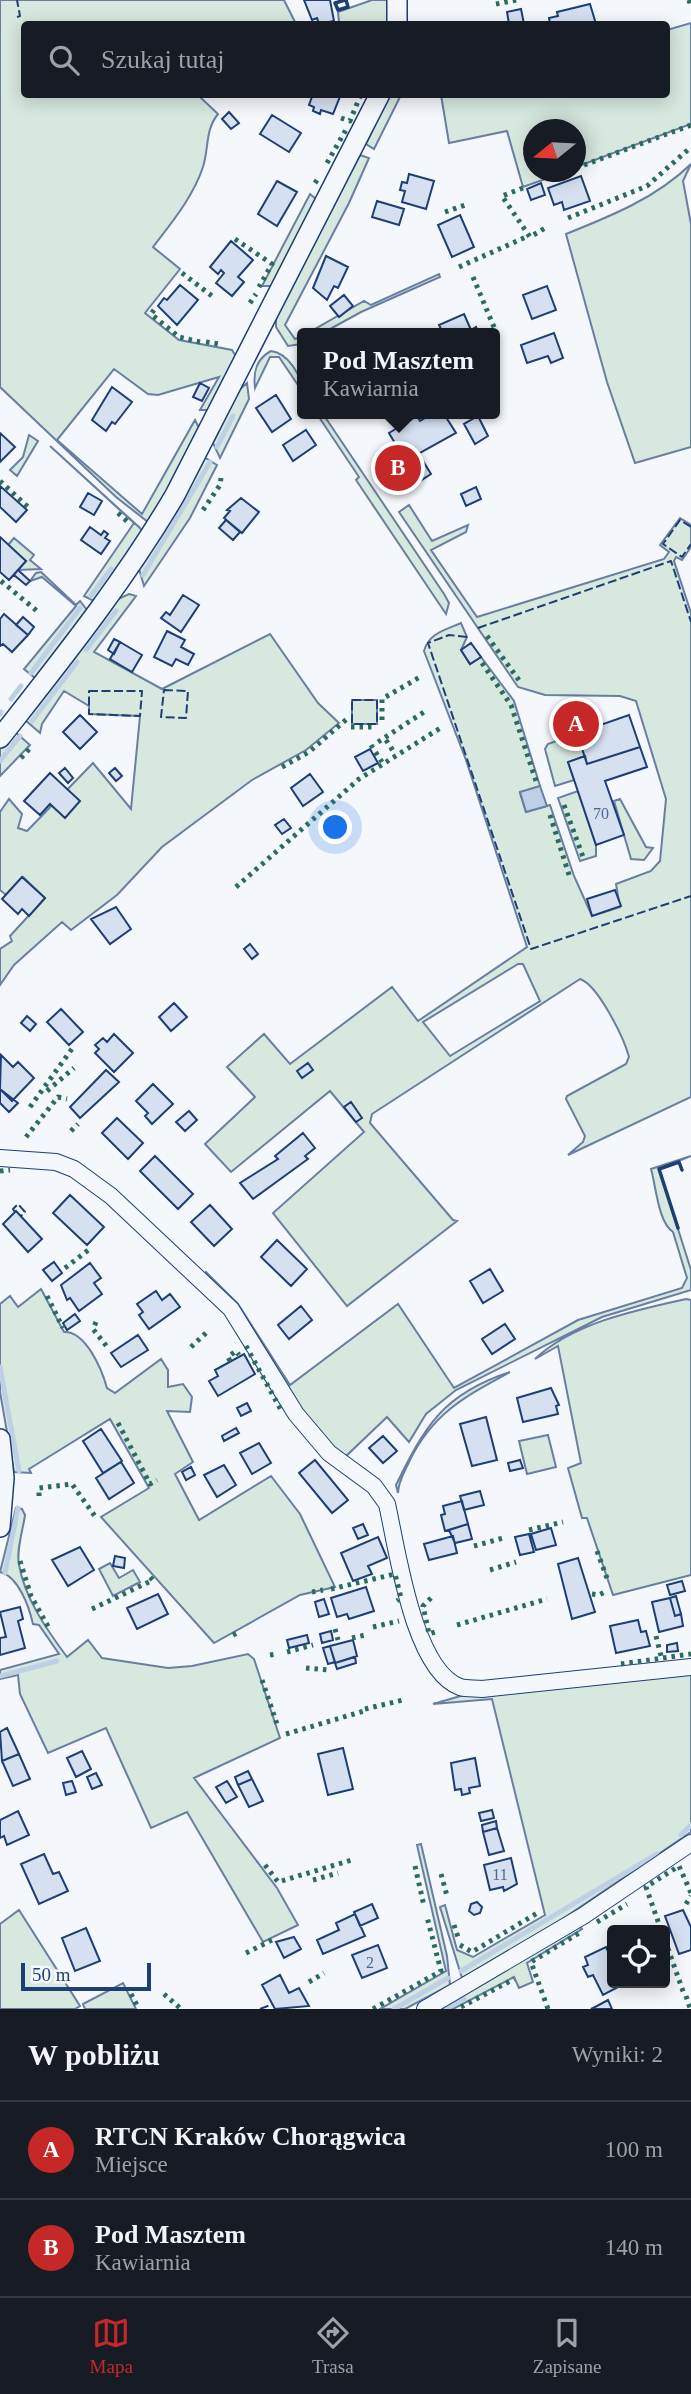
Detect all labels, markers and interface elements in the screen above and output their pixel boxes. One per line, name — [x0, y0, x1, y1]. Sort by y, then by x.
search box — [21, 21, 670, 98]
icon: search — [45, 41, 83, 79]
text: Szukaj tutaj — [101, 45, 224, 74]
north arrow — [523, 119, 586, 182]
popup — [297, 328, 500, 419]
text: Pod Masztem — [323, 346, 474, 375]
text: Kawiarnia — [323, 376, 419, 401]
pin: B — [375, 442, 421, 494]
pin: A — [553, 698, 599, 750]
house number: 70 — [593, 805, 609, 822]
your location — [318, 810, 352, 844]
house number: 11 — [492, 1866, 508, 1883]
map controls — [607, 1925, 670, 1988]
button: locate — [607, 1925, 670, 1988]
house number: 2 — [366, 1954, 374, 1971]
scale bar — [21, 1960, 150, 1992]
text: 50 m — [32, 1964, 71, 1985]
text: W pobliżu — [28, 2038, 160, 2071]
text: Wyniki: 2 — [572, 2042, 663, 2067]
text: RTCN Kraków Chorągwica — [95, 2122, 406, 2151]
text: A — [43, 2137, 59, 2162]
text: 100 m — [605, 2137, 663, 2162]
text: Miejsce — [95, 2152, 168, 2177]
text: Pod Masztem — [95, 2220, 246, 2249]
text: B — [43, 2235, 59, 2260]
text: 140 m — [605, 2235, 663, 2260]
text: Kawiarnia — [95, 2250, 191, 2275]
tab: Mapa — [90, 2314, 133, 2378]
tab: Trasa — [312, 2314, 354, 2378]
tab: Zapisane — [533, 2314, 601, 2378]

